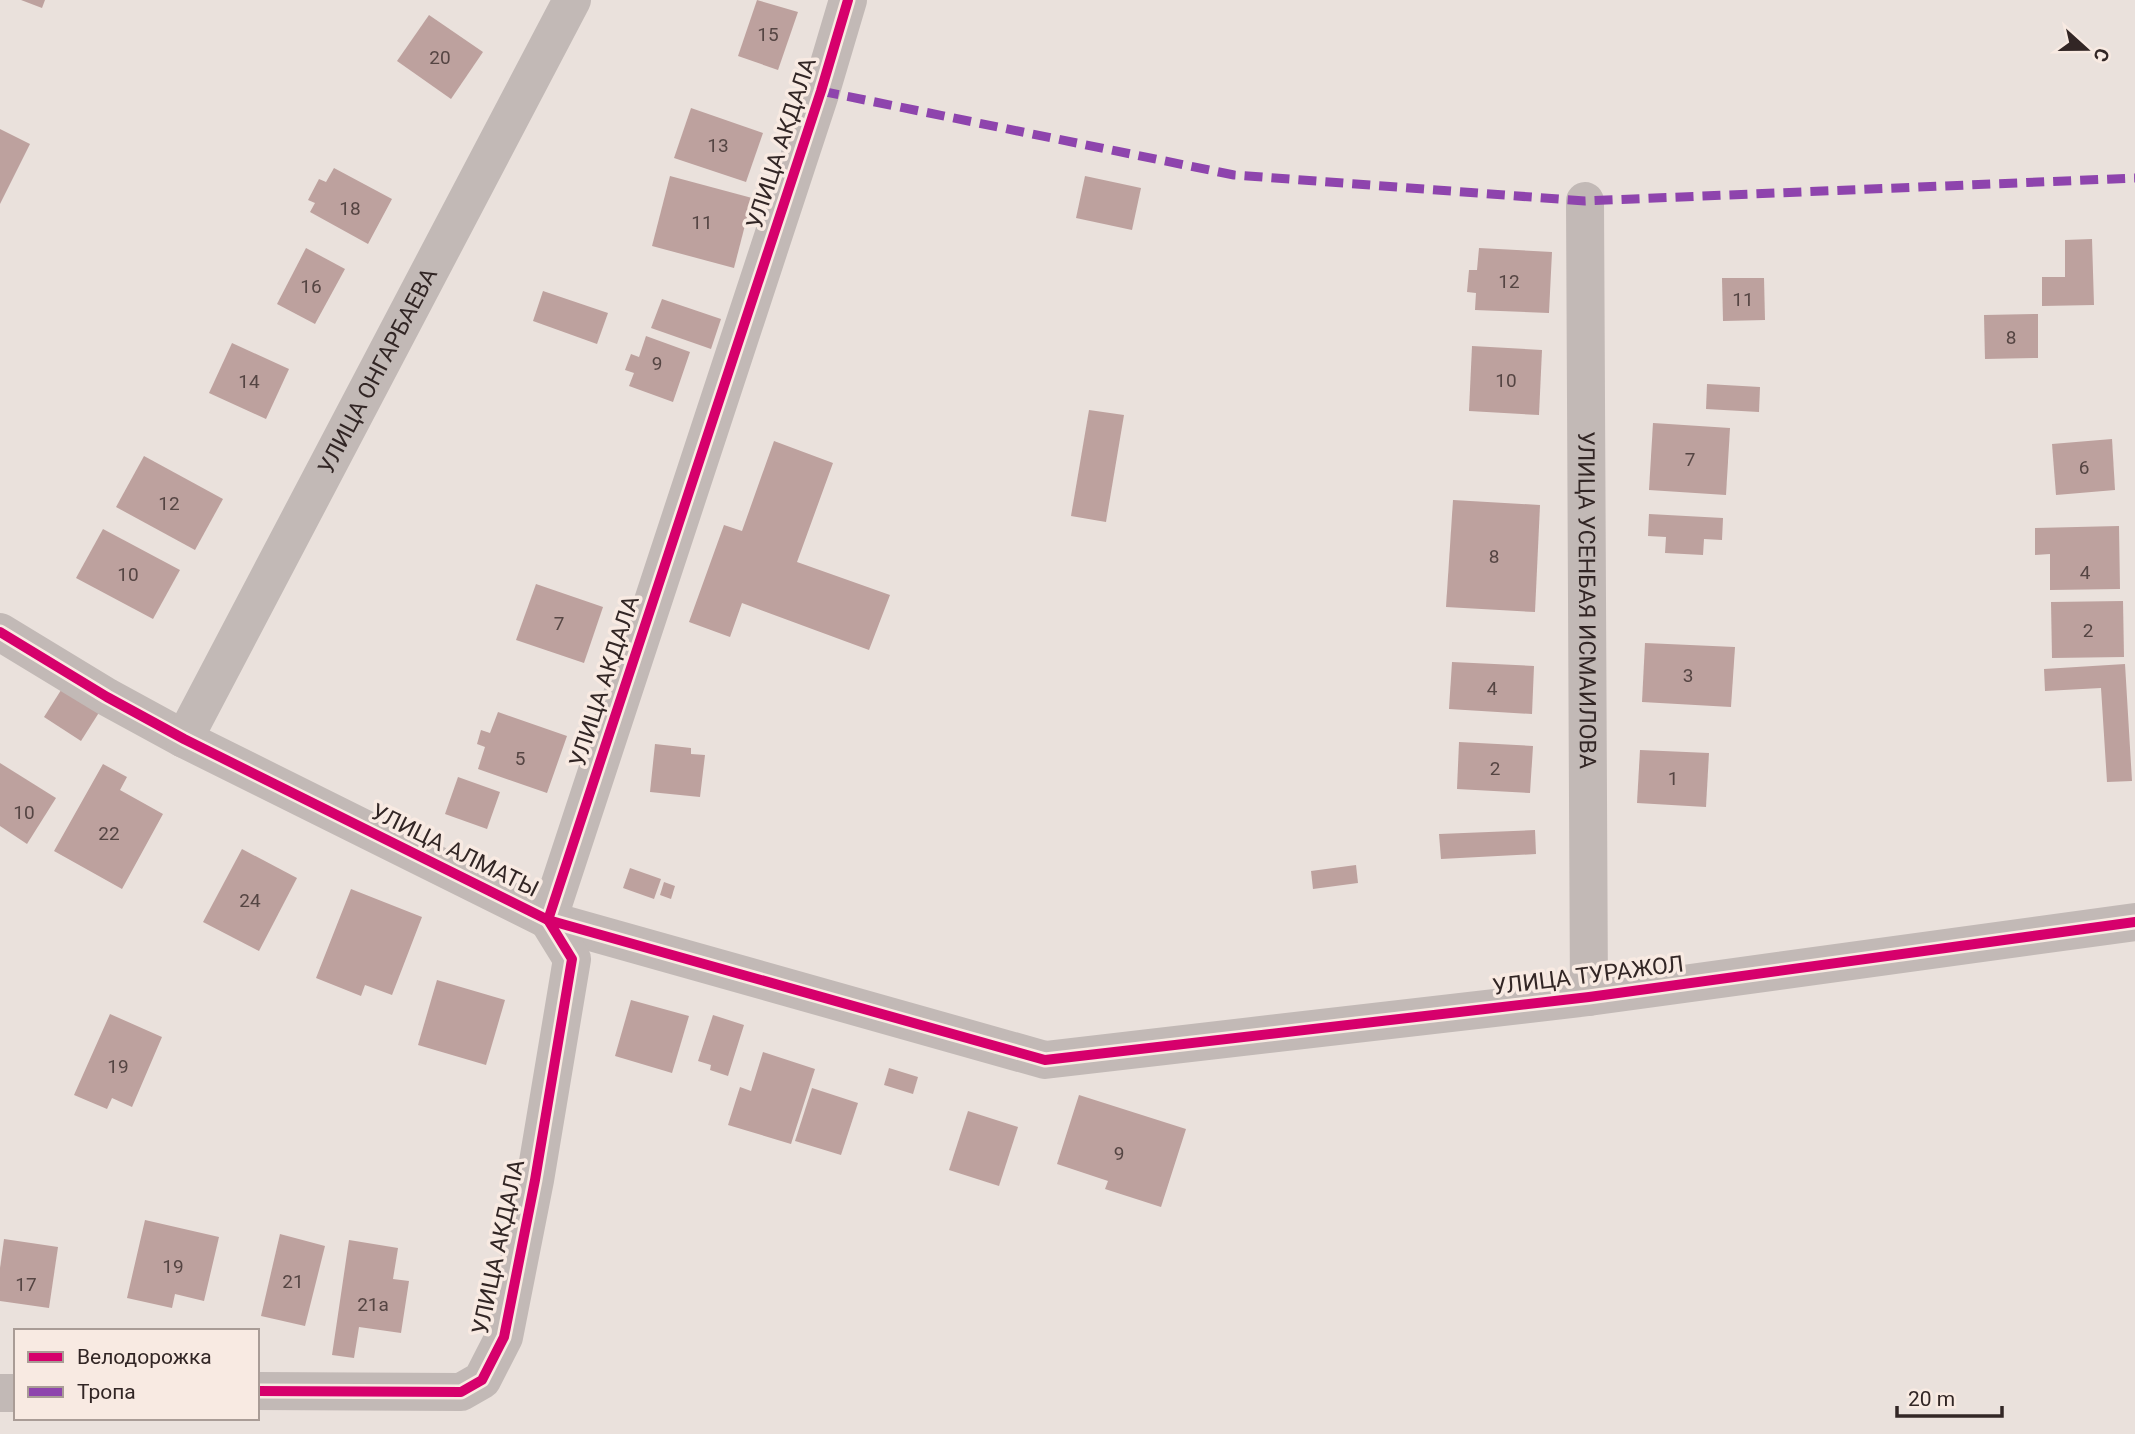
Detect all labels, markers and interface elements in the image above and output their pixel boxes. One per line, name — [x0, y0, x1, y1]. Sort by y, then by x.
north arrow — [2051, 14, 2121, 84]
house number: 15 — [757, 23, 779, 46]
text: С — [2088, 45, 2114, 65]
house number: 20 — [429, 46, 451, 69]
street label: УЛИЦА АКДАЛА — [741, 54, 822, 232]
house number: 13 — [707, 134, 729, 157]
house number: 18 — [339, 197, 361, 220]
house number: 11 — [691, 211, 713, 234]
street label: УЛИЦА ОНГАРБАЕВА — [313, 263, 443, 478]
house number: 12 — [1498, 270, 1520, 293]
house number: 16 — [300, 275, 322, 298]
house number: 11 — [1732, 288, 1754, 311]
house number: 8 — [2006, 326, 2016, 349]
house number: 9 — [652, 352, 662, 375]
house number: 10 — [1495, 369, 1517, 392]
house number: 14 — [238, 370, 260, 393]
street label: УЛИЦА УСЕНБАЯ ИСМАИЛОВА — [1572, 431, 1601, 769]
house number: 7 — [1685, 448, 1695, 471]
house number: 6 — [2079, 456, 2089, 479]
house number: 12 — [158, 492, 180, 515]
house number: 8 — [1489, 545, 1499, 568]
house number: 4 — [2080, 561, 2091, 584]
house number: 10 — [117, 563, 139, 586]
street label: УЛИЦА АКДАЛА — [564, 592, 645, 770]
house number: 7 — [554, 612, 564, 635]
house number: 2 — [2083, 619, 2093, 642]
house number: 3 — [1683, 664, 1693, 687]
house number: 4 — [1487, 677, 1498, 700]
house number: 5 — [515, 747, 525, 770]
house number: 2 — [1490, 757, 1500, 780]
house number: 1 — [1668, 767, 1678, 790]
street label: УЛИЦА АЛМАТЫ — [367, 798, 543, 903]
house number: 10 — [13, 801, 35, 824]
house number: 22 — [98, 822, 120, 845]
house number: 24 — [239, 889, 261, 912]
street label: УЛИЦА ТУРАЖОЛ — [1491, 950, 1685, 1001]
house number: 19 — [107, 1055, 129, 1078]
house number: 9 — [1114, 1142, 1124, 1165]
street label: УЛИЦА АКДАЛА — [467, 1157, 530, 1337]
house number: 19 — [162, 1255, 184, 1278]
house number: 21 — [282, 1270, 304, 1293]
house number: 17 — [15, 1273, 37, 1296]
house number: 21а — [357, 1293, 389, 1316]
legend — [14, 1329, 259, 1420]
text: Велодорожка — [77, 1345, 212, 1369]
scale bar — [1897, 1374, 2002, 1418]
text: Тропа — [77, 1380, 136, 1404]
text: 20 m — [1908, 1387, 1955, 1411]

